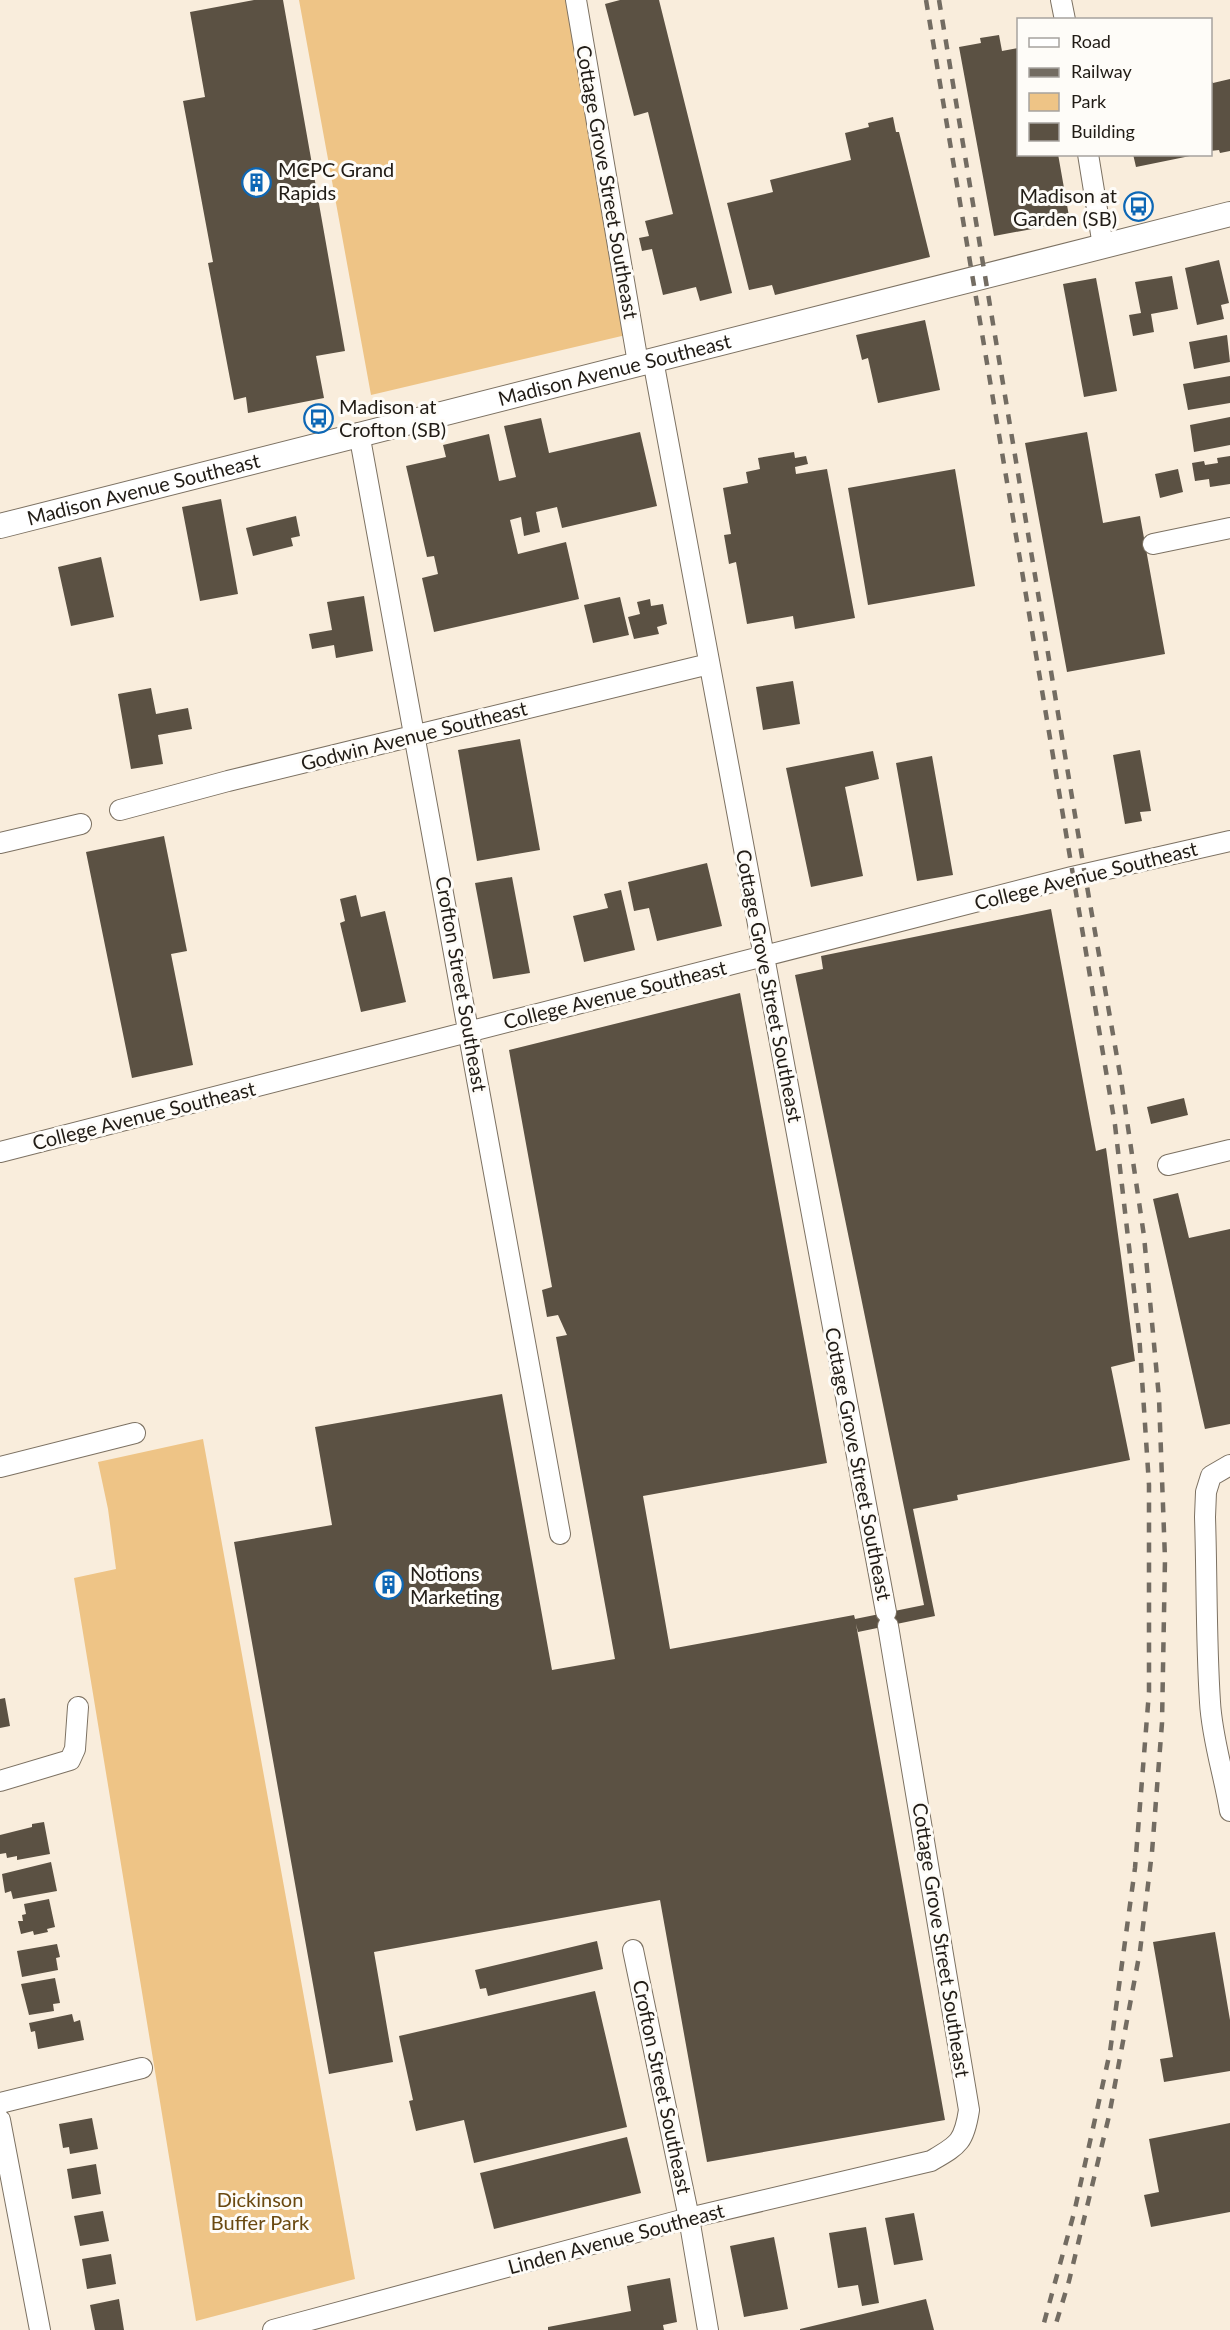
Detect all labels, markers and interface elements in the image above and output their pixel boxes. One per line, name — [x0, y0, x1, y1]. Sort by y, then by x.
legend — [1017, 18, 1212, 156]
text: Road — [1071, 30, 1111, 52]
street label: Cottage Grove Street Southeast — [572, 43, 644, 321]
text: Railway — [1071, 60, 1132, 82]
text: Park — [1071, 90, 1107, 112]
text: Building — [1071, 120, 1135, 142]
place label: MCPC Grand Rapids — [278, 157, 394, 204]
building icon: MCPC Grand Rapids — [241, 166, 273, 198]
place label: Madison at Garden (SB) — [1013, 183, 1117, 230]
bus stop icon: Madison at Garden (SB) — [1122, 191, 1154, 223]
street label: Madison Avenue Southeast — [495, 328, 733, 410]
place label: Madison at Crofton (SB) — [339, 394, 446, 441]
bus stop icon: Madison at Crofton (SB) — [302, 403, 334, 435]
street label: Madison Avenue Southeast — [24, 448, 262, 530]
street label: Godwin Avenue Southeast — [298, 695, 529, 775]
street label: College Avenue Southeast — [972, 836, 1200, 914]
street label: Cottage Grove Street Southeast — [732, 847, 808, 1124]
street label: Crofton Street Southeast — [431, 874, 493, 1093]
street label: College Avenue Southeast — [501, 955, 729, 1033]
street label: College Avenue Southeast — [30, 1076, 258, 1154]
street label: Cottage Grove Street Southeast — [821, 1325, 897, 1602]
place label: Notions Marketing — [410, 1561, 499, 1608]
building icon: Notions Marketing — [373, 1569, 405, 1601]
street label: Cottage Grove Street Southeast — [908, 1801, 976, 2079]
street label: Crofton Street Southeast — [629, 1978, 697, 2196]
park label: Dickinson Buffer Park — [211, 2187, 310, 2234]
street label: Linden Avenue Southeast — [505, 2198, 726, 2278]

